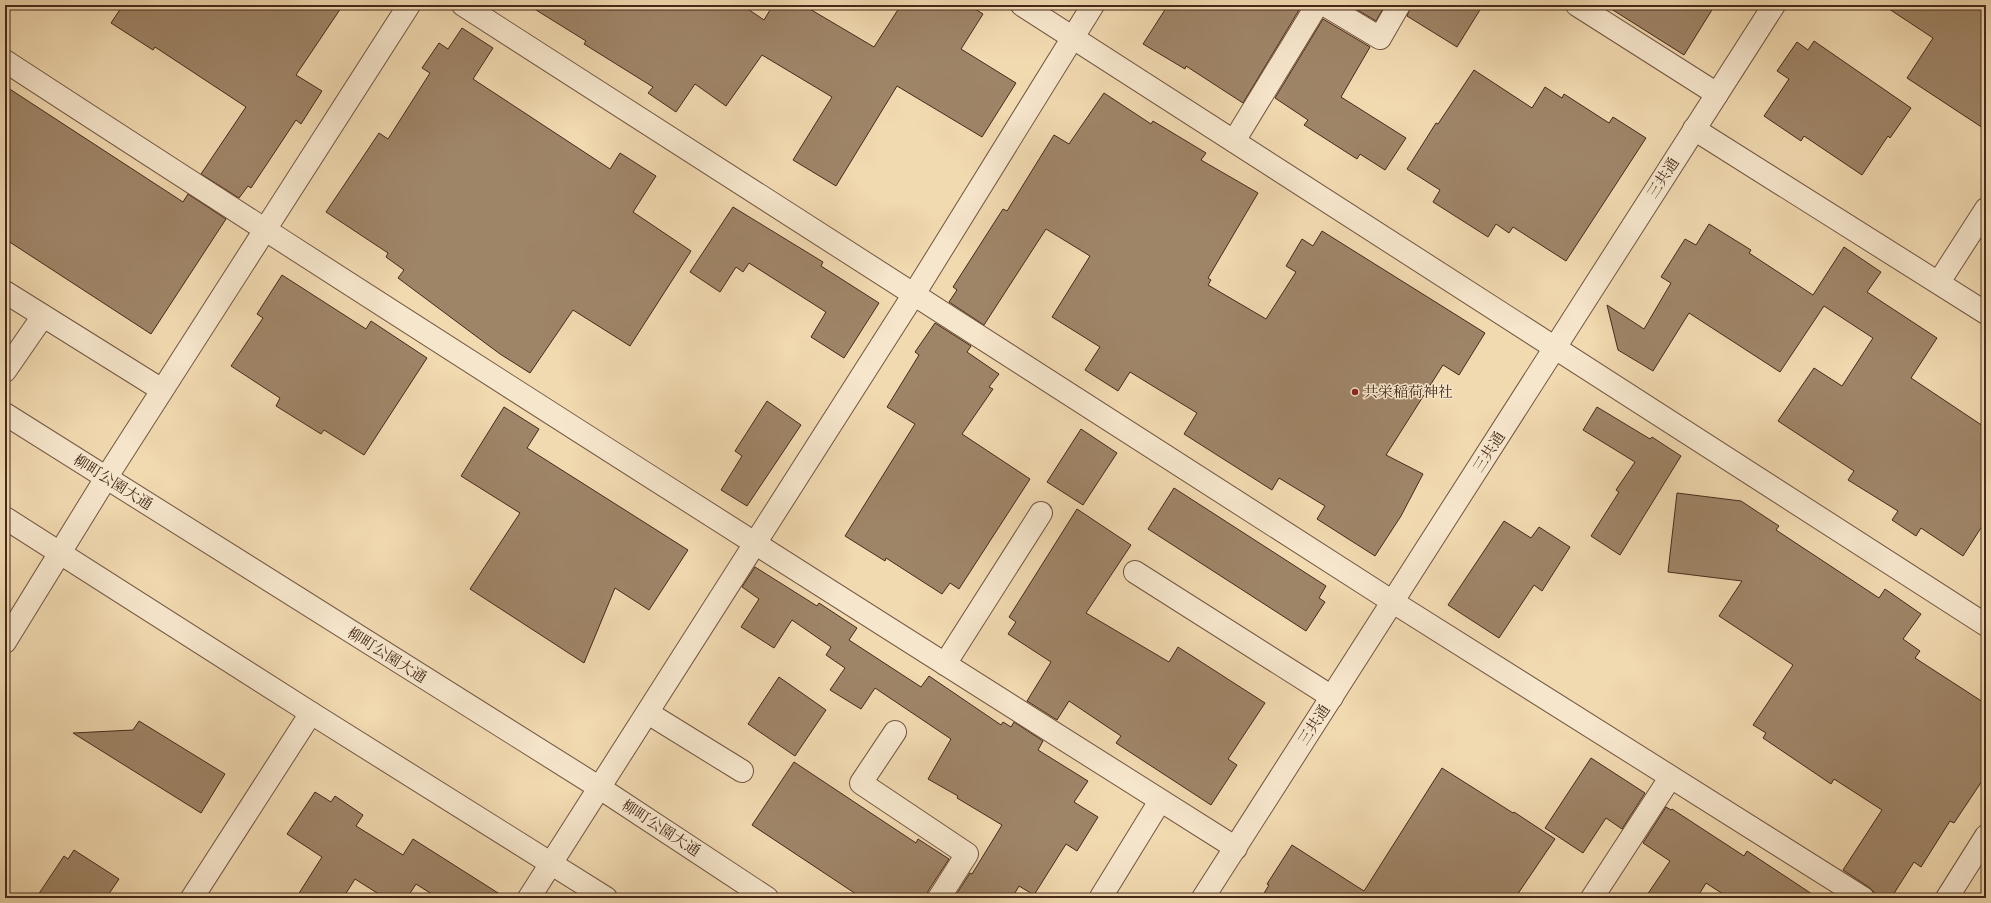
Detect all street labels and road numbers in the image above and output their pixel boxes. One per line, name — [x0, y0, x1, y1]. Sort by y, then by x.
street label: 三共通 — [1643, 154, 1685, 203]
street label: 三共通 — [1469, 428, 1511, 477]
street label: 柳町公園大通 — [68, 451, 156, 516]
street label: 柳町公園大通 — [342, 624, 430, 689]
street label: 三共通 — [1294, 701, 1336, 750]
street label: 柳町公園大通 — [617, 796, 704, 863]

